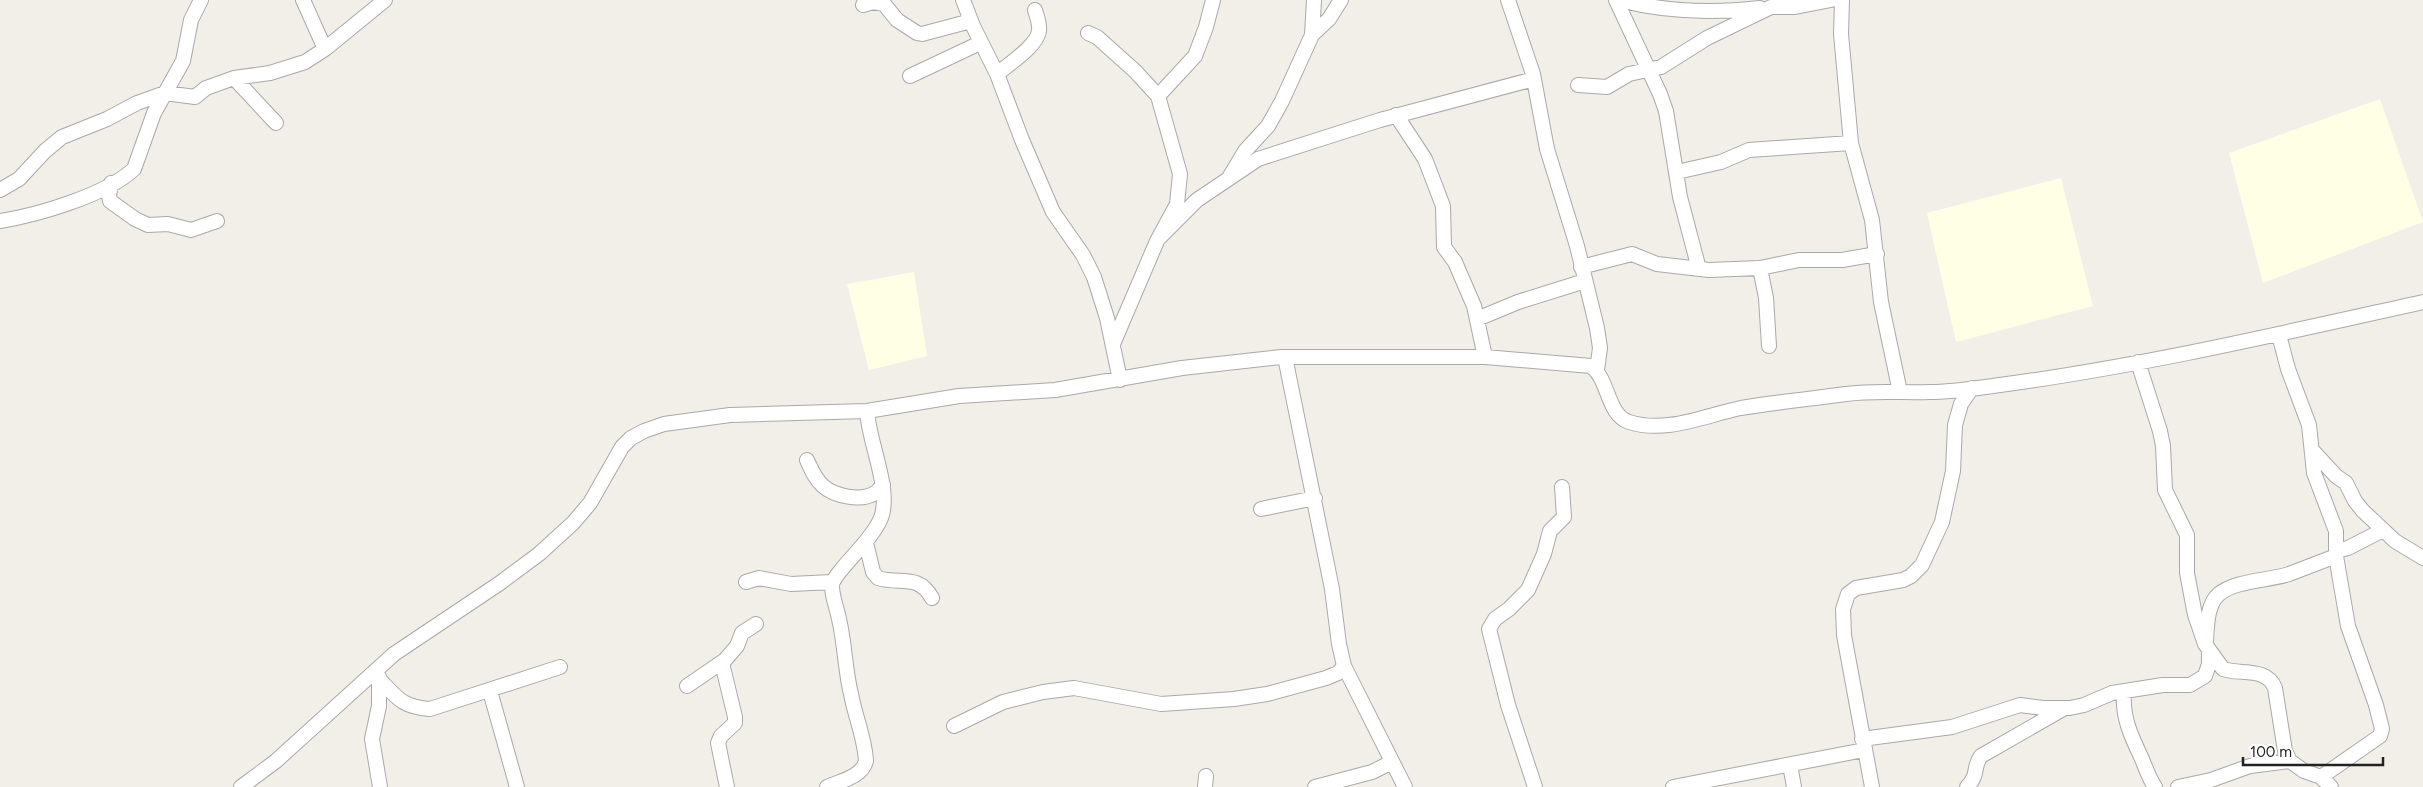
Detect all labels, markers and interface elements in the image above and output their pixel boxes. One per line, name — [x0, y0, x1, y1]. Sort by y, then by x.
scale bar — [2243, 734, 2383, 766]
text: 100 m — [2250, 743, 2292, 761]

